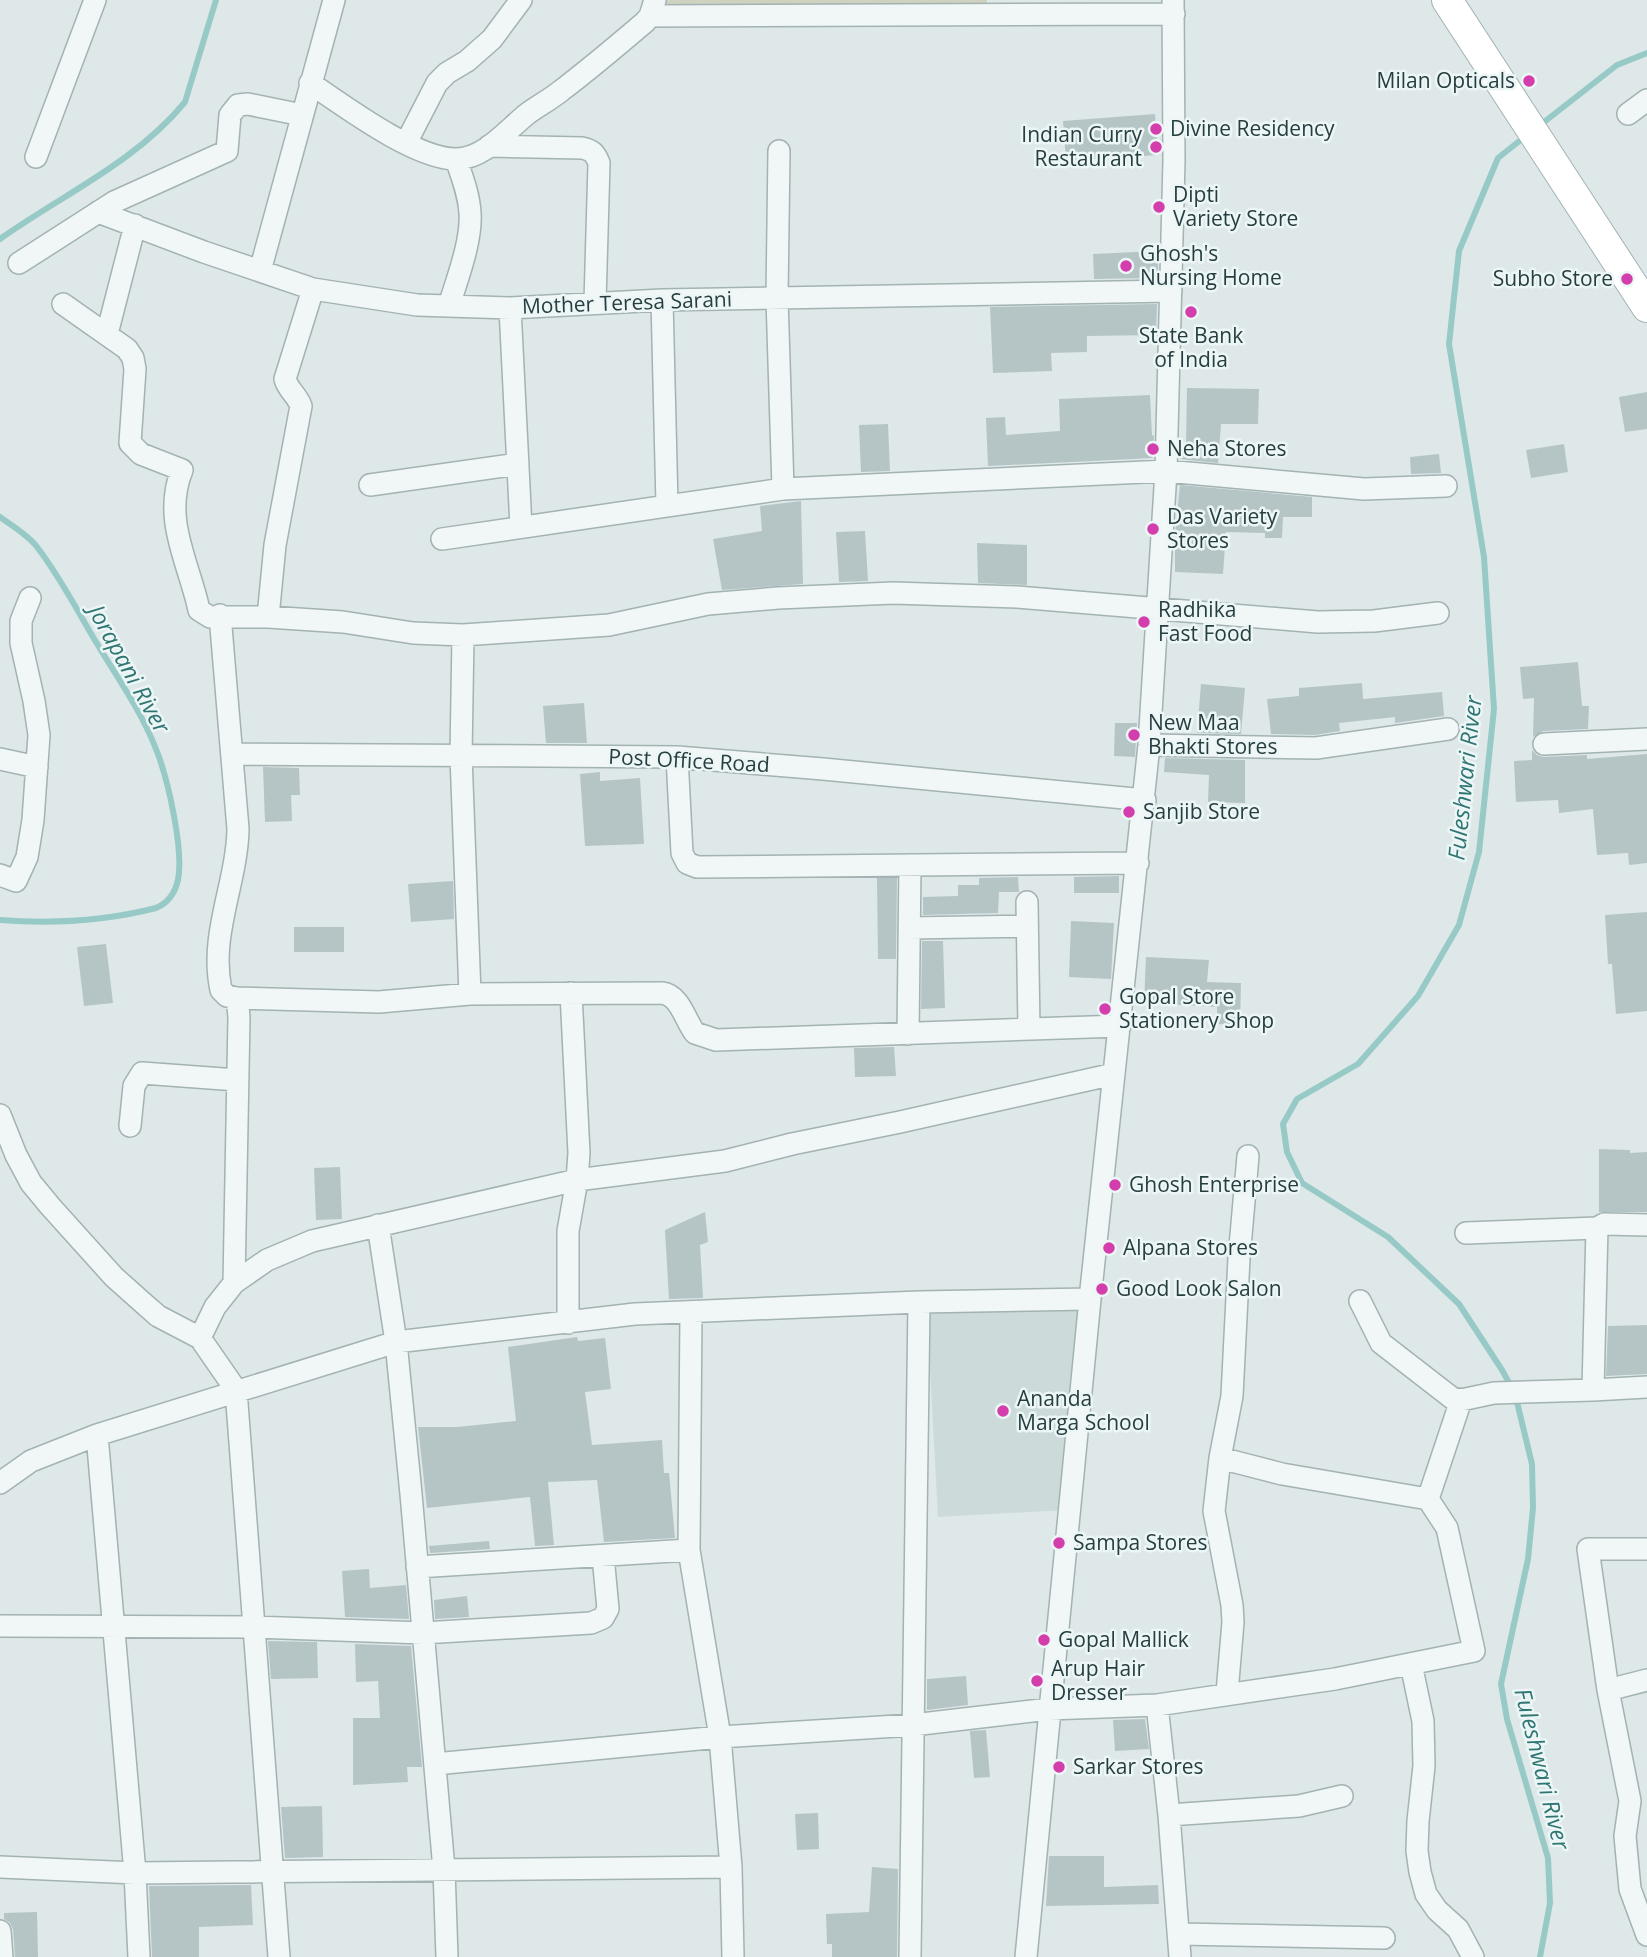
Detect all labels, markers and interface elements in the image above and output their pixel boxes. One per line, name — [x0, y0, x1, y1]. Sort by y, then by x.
place label: Milan Opticals — [1377, 66, 1515, 94]
marker: Milan Opticals — [1521, 73, 1537, 89]
place label: Divine Residency — [1170, 114, 1335, 142]
place label: Indian Curry Restaurant — [1021, 120, 1142, 172]
marker: Divine Residency — [1148, 121, 1164, 137]
marker: Indian Curry Restaurant — [1148, 139, 1164, 155]
place label: Dipti Variety Store — [1173, 180, 1298, 232]
marker: Dipti Variety Store — [1151, 199, 1167, 215]
place label: Ghosh's Nursing Home — [1140, 239, 1282, 291]
marker: Ghosh's Nursing Home — [1118, 258, 1134, 274]
place label: Subho Store — [1493, 264, 1613, 292]
marker: Subho Store — [1619, 271, 1635, 287]
street label: Mother Teresa Sarani — [521, 284, 732, 320]
marker: State Bank of India — [1183, 304, 1199, 320]
place label: State Bank of India — [1139, 321, 1243, 373]
place label: Neha Stores — [1167, 434, 1287, 462]
marker: Neha Stores — [1145, 441, 1161, 457]
place label: Das Variety Stores — [1167, 502, 1278, 554]
marker: Das Variety Stores — [1145, 521, 1161, 537]
water label: Jorapani River — [79, 595, 179, 739]
place label: Radhika Fast Food — [1158, 595, 1252, 647]
marker: Radhika Fast Food — [1136, 614, 1152, 630]
water label: Fuleshwari River — [1439, 693, 1489, 862]
place label: New Maa Bhakti Stores — [1148, 708, 1277, 760]
marker: New Maa Bhakti Stores — [1126, 727, 1142, 743]
street label: Post Office Road — [608, 742, 770, 778]
place label: Sanjib Store — [1143, 797, 1260, 825]
marker: Sanjib Store — [1121, 804, 1137, 820]
place label: Gopal Store Stationery Shop — [1119, 982, 1274, 1034]
marker: Gopal Store Stationery Shop — [1097, 1001, 1113, 1017]
place label: Ghosh Enterprise — [1129, 1170, 1299, 1198]
marker: Ghosh Enterprise — [1107, 1177, 1123, 1193]
place label: Alpana Stores — [1123, 1233, 1258, 1261]
marker: Alpana Stores — [1101, 1240, 1117, 1256]
place label: Good Look Salon — [1116, 1274, 1282, 1302]
marker: Good Look Salon — [1094, 1281, 1110, 1297]
place label: Ananda Marga School — [1017, 1384, 1150, 1436]
marker: Ananda Marga School — [995, 1403, 1011, 1419]
place label: Sampa Stores — [1073, 1528, 1208, 1556]
marker: Sampa Stores — [1051, 1535, 1067, 1551]
place label: Gopal Mallick — [1058, 1625, 1189, 1653]
marker: Gopal Mallick — [1036, 1632, 1052, 1648]
place label: Arup Hair Dresser — [1051, 1654, 1145, 1706]
marker: Arup Hair Dresser — [1029, 1673, 1045, 1689]
water label: Fuleshwari River — [1507, 1685, 1579, 1854]
place label: Sarkar Stores — [1073, 1752, 1204, 1780]
marker: Sarkar Stores — [1051, 1759, 1067, 1775]

